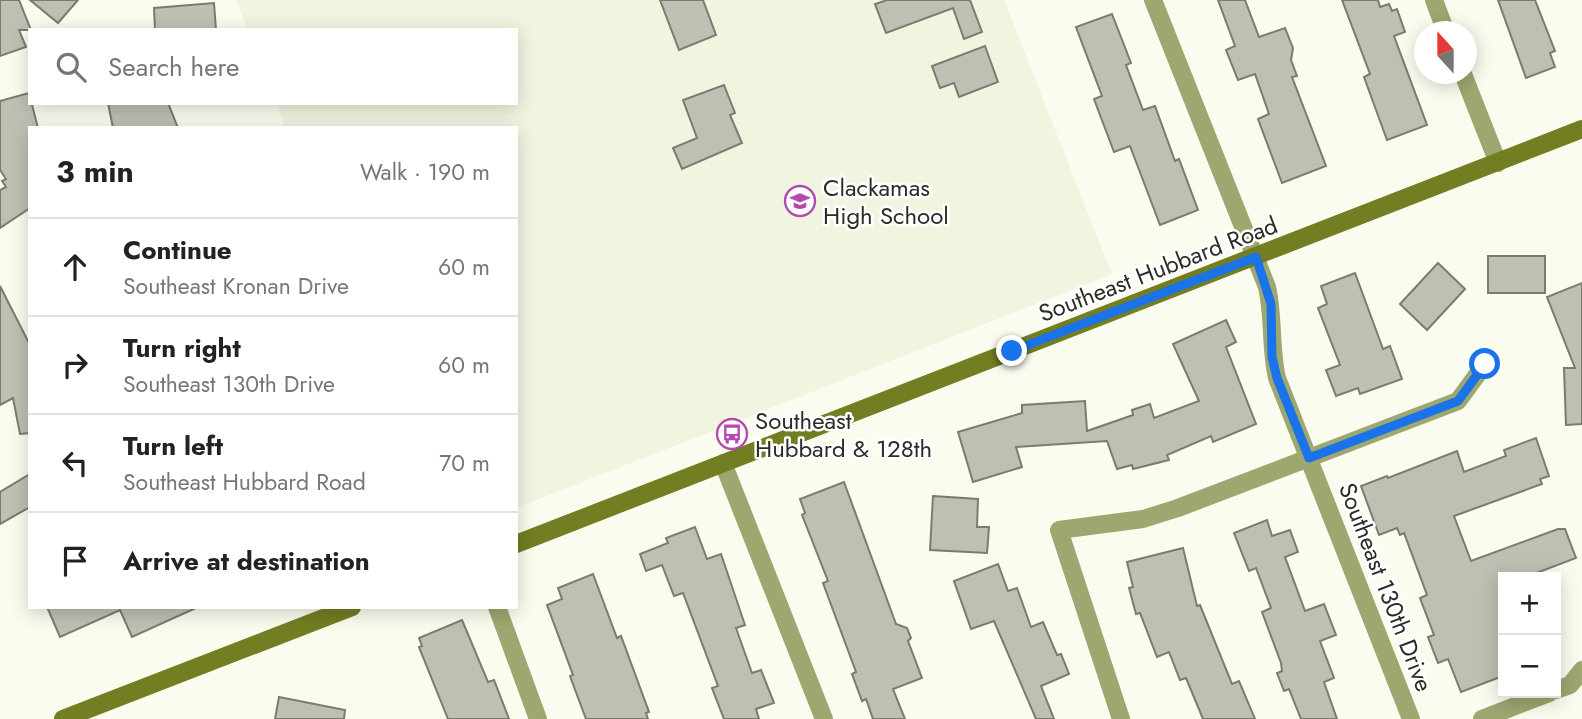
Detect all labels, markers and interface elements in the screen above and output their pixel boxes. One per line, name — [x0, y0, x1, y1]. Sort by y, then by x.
north arrow — [1414, 21, 1477, 84]
search box — [28, 28, 518, 105]
icon: search — [52, 48, 90, 86]
text: Search here — [108, 48, 240, 86]
text: 3 min — [56, 150, 134, 193]
text: Walk · 190 m — [360, 155, 490, 189]
place label: Clackamas High School — [823, 170, 949, 233]
school or university icon: Clackamas High School — [783, 184, 817, 218]
street label: Southeast Hubbard Road — [1033, 207, 1283, 331]
text: Continue — [123, 231, 232, 269]
icon: ahead — [56, 248, 94, 286]
text: 60 m — [438, 250, 490, 284]
text: Southeast Kronan Drive — [123, 269, 349, 303]
text: Turn right — [123, 329, 241, 367]
route end — [996, 335, 1027, 366]
icon: right — [56, 346, 94, 384]
text: 60 m — [438, 348, 490, 382]
route start — [1469, 348, 1500, 379]
text: Southeast 130th Drive — [123, 367, 335, 401]
place label: Southeast Hubbard & 128th — [755, 403, 932, 466]
bus stop icon: Southeast Hubbard & 128th — [715, 417, 749, 451]
text: Turn left — [123, 427, 223, 465]
icon: left — [56, 444, 94, 482]
text: 70 m — [439, 446, 490, 480]
text: Southeast Hubbard Road — [123, 465, 366, 499]
street label: Southeast 130th Drive — [1330, 478, 1442, 696]
icon: arrive — [56, 542, 94, 580]
text: Arrive at destination — [123, 542, 370, 580]
map controls — [1498, 572, 1561, 698]
button: + — [1498, 572, 1561, 635]
button: − — [1498, 635, 1561, 698]

